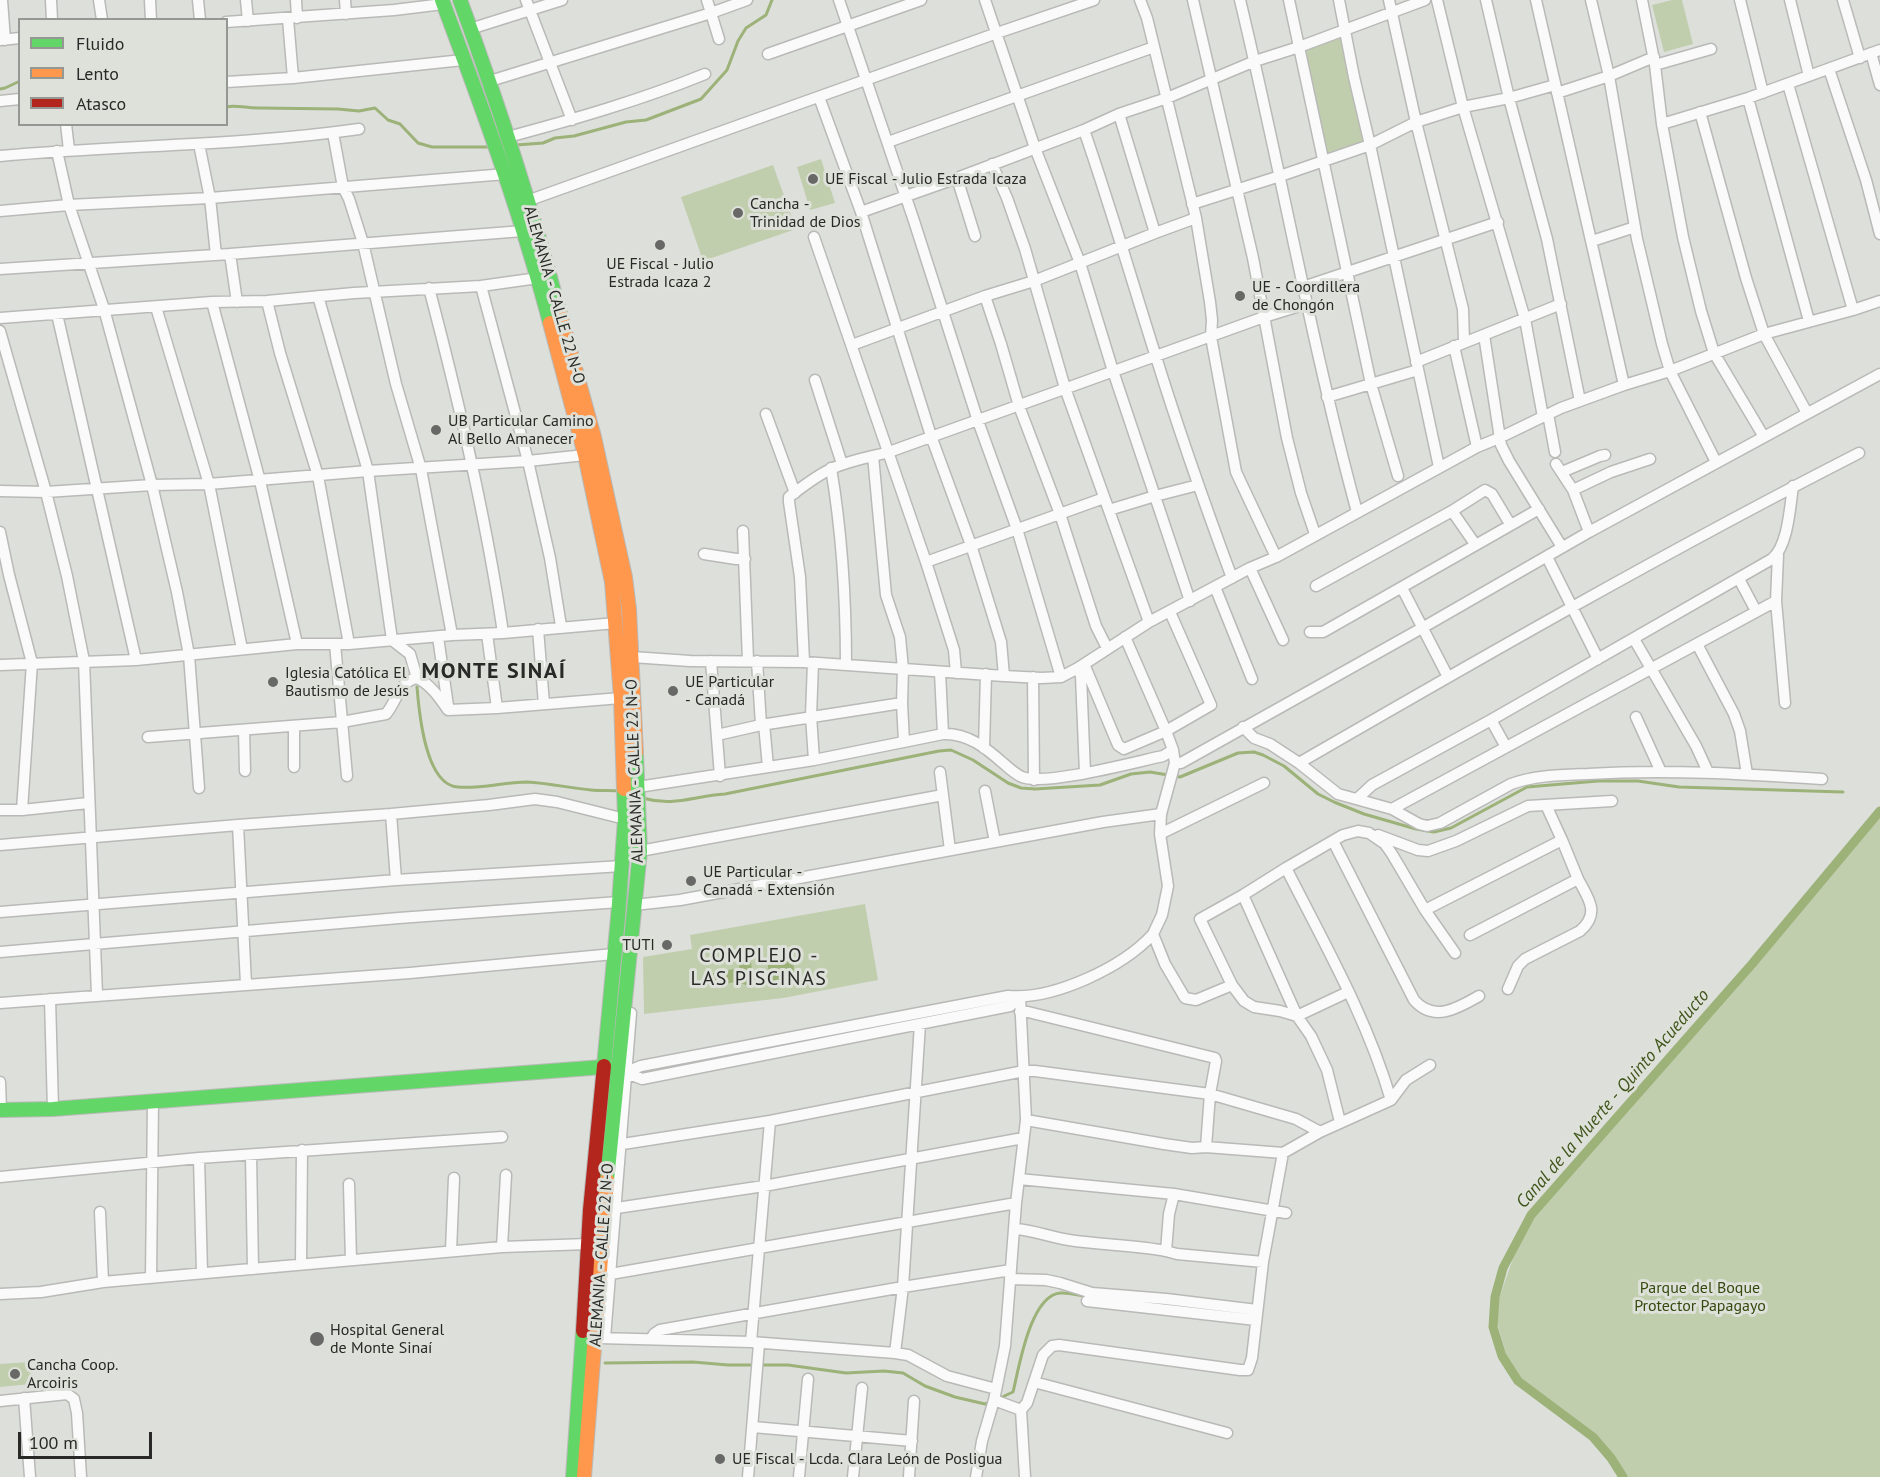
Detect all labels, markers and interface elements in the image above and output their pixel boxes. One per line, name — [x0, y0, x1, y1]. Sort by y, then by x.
legend — [18, 18, 228, 126]
text: Fluido — [76, 32, 124, 55]
text: Lento — [76, 62, 119, 85]
text: Atasco — [76, 92, 126, 115]
place label: UE Fiscal - Julio Estrada Icaza — [825, 169, 1027, 189]
marker: UE Fiscal - Julio Estrada Icaza — [806, 172, 820, 186]
place label: Cancha - Trinidad de Dios — [750, 194, 860, 232]
street label: ALEMANIA - CALLE 22 N-O — [519, 204, 589, 386]
marker: Cancha - Trinidad de Dios — [731, 206, 745, 220]
marker: UE Fiscal - Julio Estrada Icaza 2 — [653, 238, 667, 252]
place label: UE Fiscal - Julio Estrada Icaza 2 — [606, 254, 714, 292]
place label: UE - Coordillera de Chongón — [1252, 277, 1360, 315]
marker: UE - Coordillera de Chongón — [1233, 289, 1247, 303]
place label: UB Particular Camino Al Bello Amanecer — [448, 411, 594, 449]
marker: UB Particular Camino Al Bello Amanecer — [429, 423, 443, 437]
district label: MONTE SINAÍ — [422, 659, 566, 685]
place label: Iglesia Católica El Bautismo de Jesús — [285, 663, 409, 701]
place label: UE Particular - Canadá — [685, 672, 774, 710]
marker: Iglesia Católica El Bautismo de Jesús — [266, 675, 280, 689]
street label: ALEMANIA - CALLE 22 N-O — [622, 679, 648, 863]
marker: UE Particular - Canadá — [666, 684, 680, 698]
place label: UE Particular - Canadá - Extensión — [703, 862, 835, 900]
marker: UE Particular - Canadá - Extensión — [684, 874, 698, 888]
place label: TUTI — [622, 935, 655, 955]
marker: TUTI — [660, 938, 674, 952]
district label: COMPLEJO - LAS PISCINAS — [691, 944, 827, 991]
water label: Canal de la Muerte - Quinto Acueducto — [1512, 985, 1714, 1213]
street label: ALEMANIA - CALLE 22 N-O — [586, 1163, 618, 1347]
park label: Parque del Boque Protector Papagayo — [1634, 1278, 1766, 1316]
place label: Hospital General de Monte Sinaí — [330, 1320, 444, 1358]
marker: Hospital General de Monte Sinaí — [308, 1330, 326, 1348]
place label: Cancha Coop. Arcoiris — [27, 1355, 118, 1393]
marker: Cancha Coop. Arcoiris — [8, 1367, 22, 1381]
scale bar — [21, 1420, 154, 1458]
text: 100 m — [29, 1431, 78, 1454]
place label: UE Fiscal - Lcda. Clara León de Posligua — [732, 1449, 1003, 1469]
marker: UE Fiscal - Lcda. Clara León de Posligua — [713, 1452, 727, 1466]

